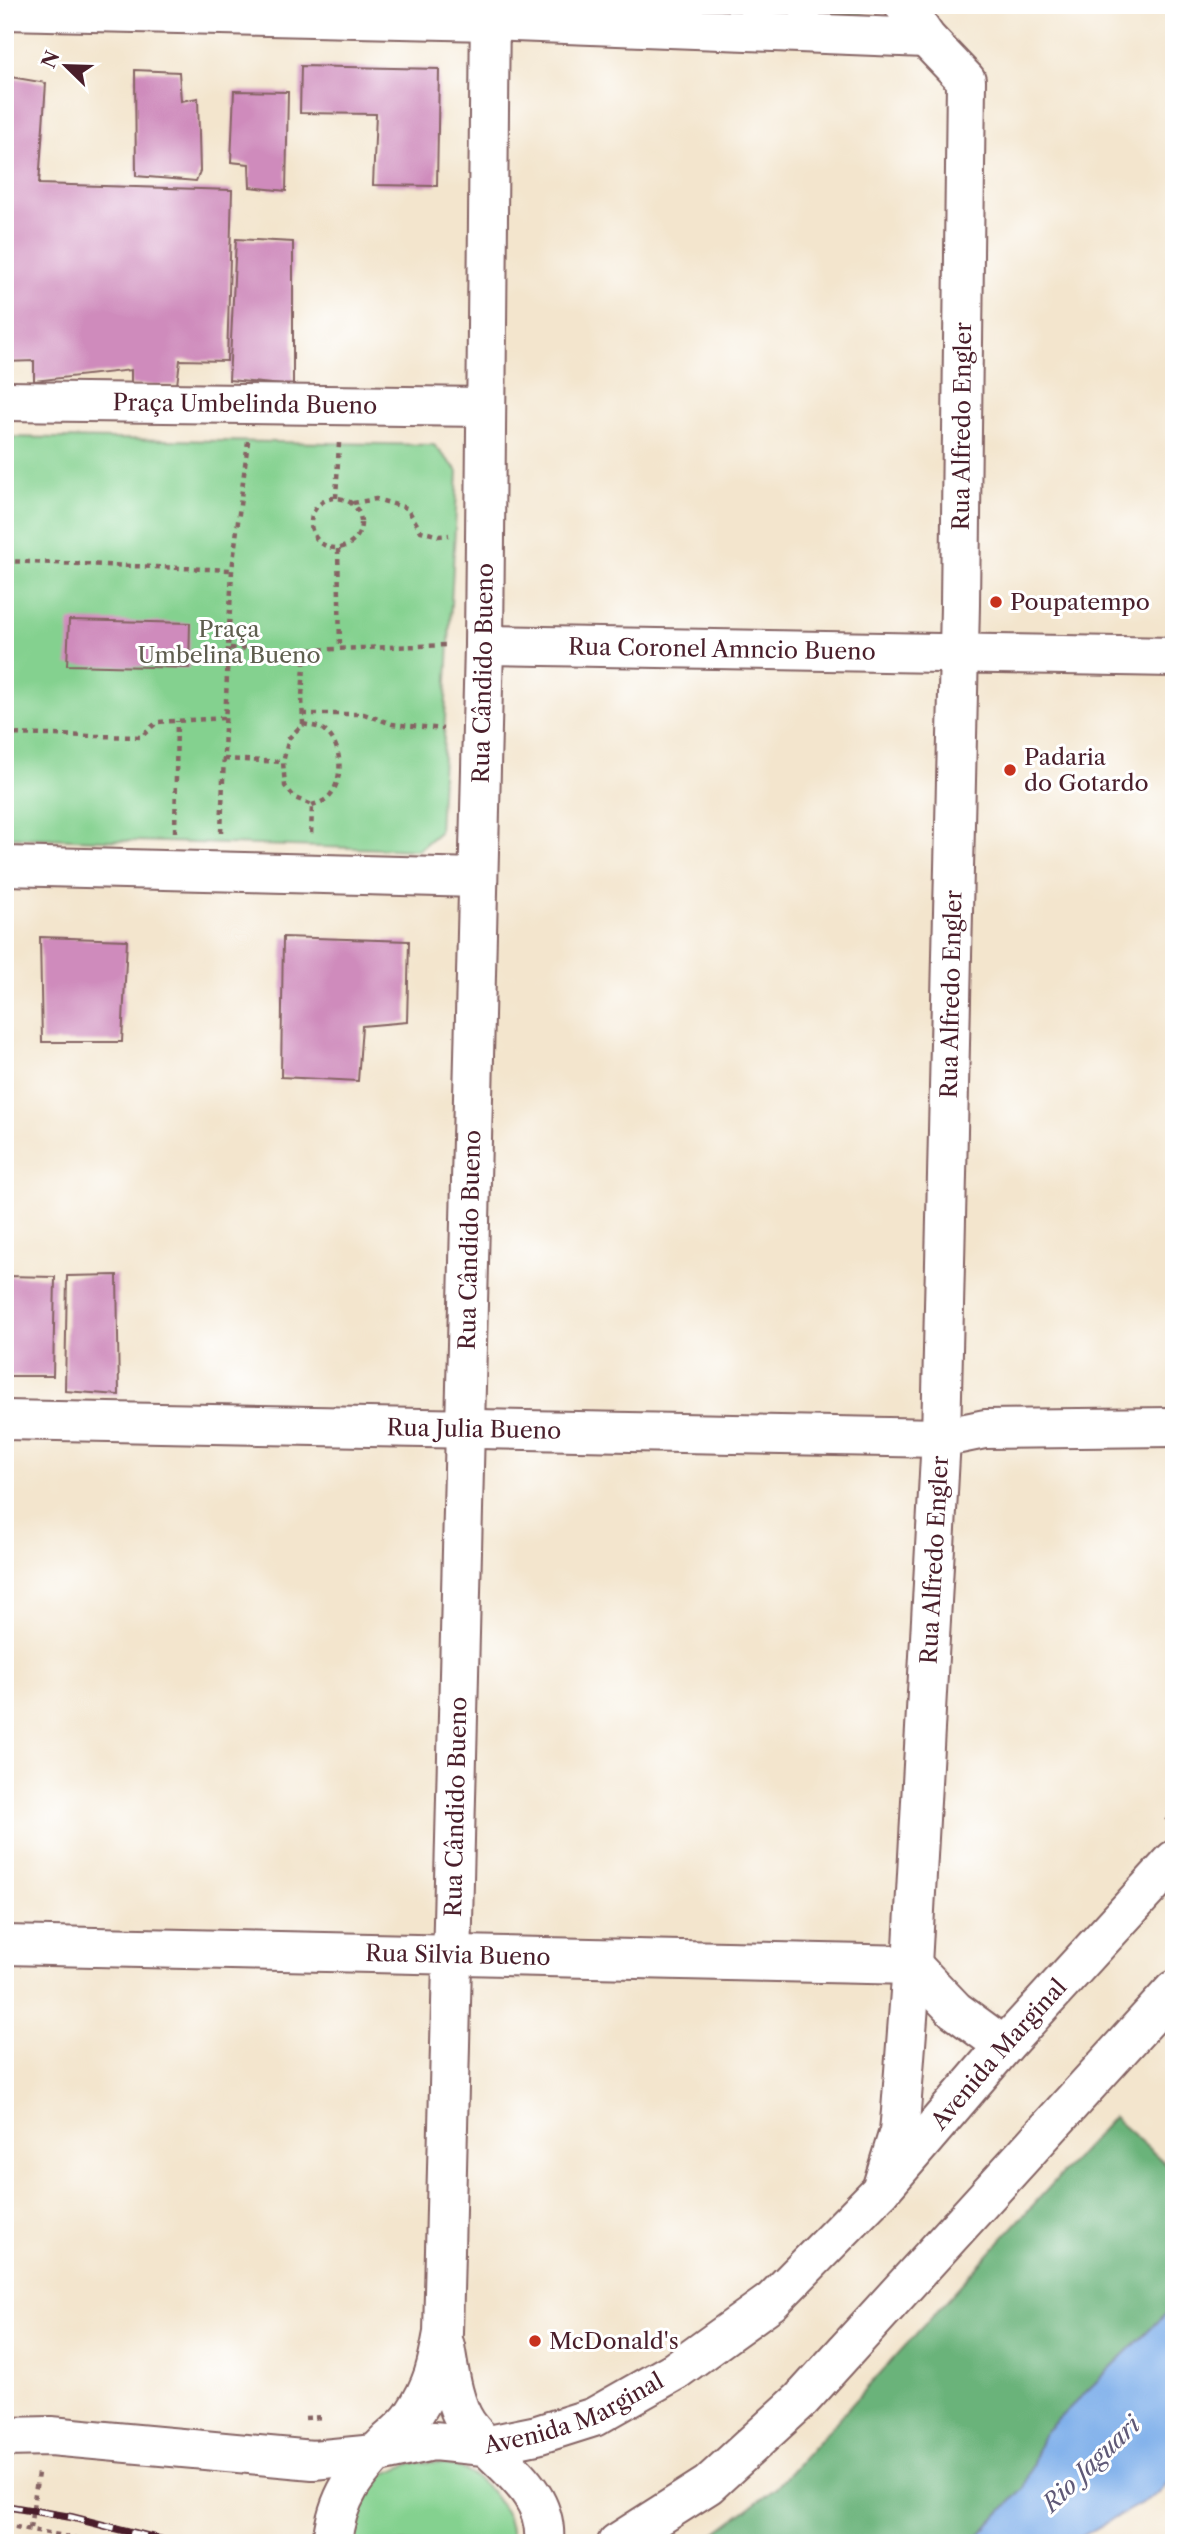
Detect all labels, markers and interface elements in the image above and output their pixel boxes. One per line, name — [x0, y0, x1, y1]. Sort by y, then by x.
north arrow — [32, 32, 102, 102]
text: N — [37, 47, 65, 72]
street label: Rua Alfredo Engler — [947, 321, 977, 531]
street label: Praça Umbelinda Bueno — [113, 388, 377, 420]
street label: Rua Cândido Bueno — [467, 563, 499, 784]
place label: Poupatempo — [1010, 588, 1150, 616]
marker: Poupatempo — [988, 594, 1004, 610]
park label: Praça Umbelina Bueno — [137, 615, 321, 669]
street label: Rua Coronel Amncio Bueno — [568, 632, 876, 666]
place label: Padaria do Gotardo — [1024, 743, 1149, 797]
marker: Padaria do Gotardo — [1002, 762, 1018, 778]
street label: Rua Alfredo Engler — [935, 889, 968, 1099]
street label: Rua Cândido Bueno — [453, 1130, 486, 1350]
street label: Rua Julia Bueno — [386, 1413, 561, 1445]
street label: Rua Alfredo Engler — [915, 1455, 954, 1665]
street label: Rua Cândido Bueno — [439, 1696, 472, 1917]
street label: Rua Silvia Bueno — [365, 1939, 551, 1971]
street label: Avenida Marginal — [924, 1973, 1072, 2136]
place label: McDonald's — [549, 2327, 679, 2355]
marker: McDonald's — [527, 2333, 543, 2349]
street label: Avenida Marginal — [481, 2366, 668, 2460]
water label: Rio Jaguari — [1035, 2409, 1147, 2519]

